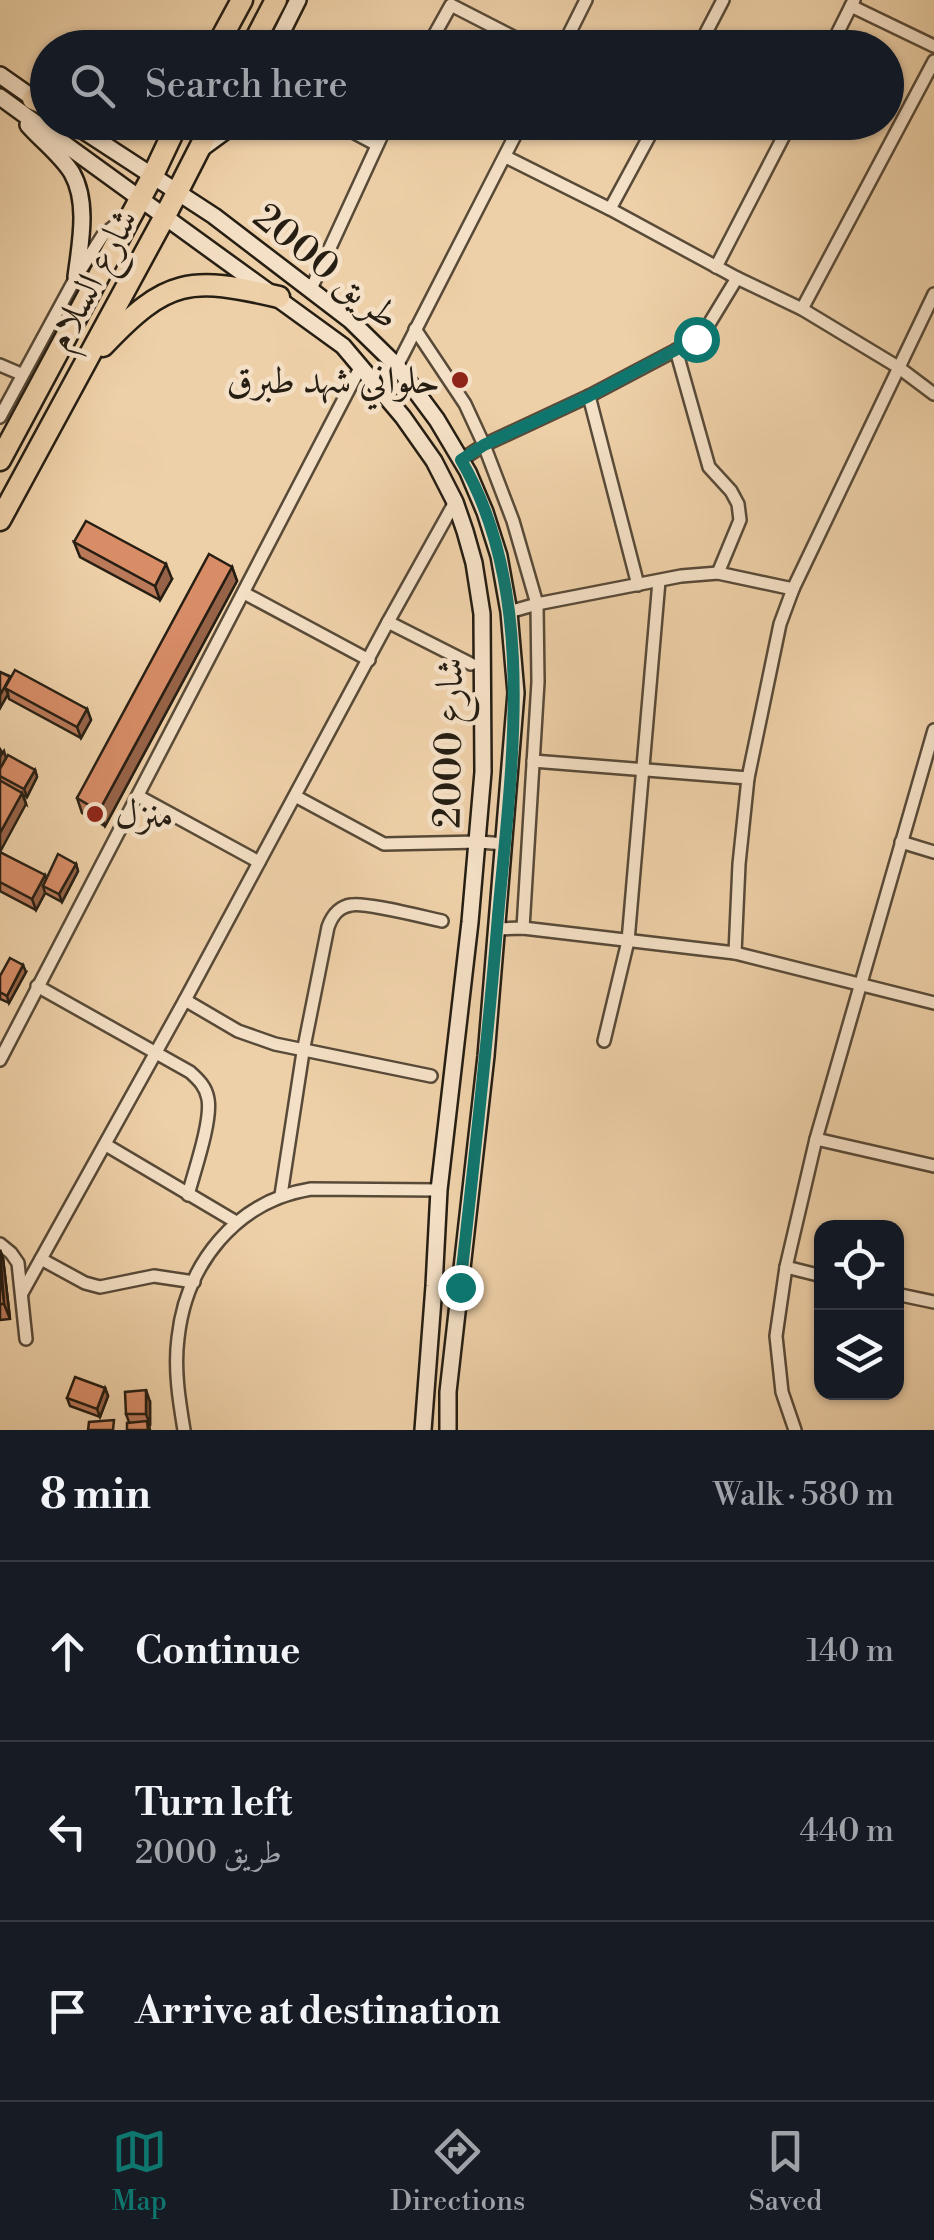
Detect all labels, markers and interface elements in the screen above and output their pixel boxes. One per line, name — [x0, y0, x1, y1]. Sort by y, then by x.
search box — [30, 30, 904, 140]
icon: search — [65, 58, 120, 113]
text: Search here — [145, 62, 348, 109]
street label: طريق 2000 — [243, 194, 409, 340]
street label: شارع السلام — [35, 201, 156, 362]
route start — [674, 317, 720, 363]
place label: حلواني شهد طبرق — [226, 358, 440, 411]
marker: حلواني شهد طبرق — [449, 369, 471, 391]
street label: شارع 2000 — [425, 657, 480, 829]
place label: منزل — [115, 792, 174, 839]
marker: منزل — [84, 803, 106, 825]
map controls — [814, 1220, 904, 1400]
button: locate — [814, 1220, 904, 1310]
route end — [438, 1265, 484, 1311]
button: layers — [814, 1310, 904, 1400]
text: 8 min — [40, 1469, 151, 1522]
text: Walk · 580 m — [713, 1475, 894, 1515]
icon: ahead — [40, 1624, 95, 1679]
text: Continue — [135, 1628, 300, 1675]
text: 140 m — [807, 1631, 894, 1671]
text: Turn left — [135, 1780, 292, 1827]
icon: left — [40, 1804, 95, 1859]
text: 440 m — [799, 1811, 894, 1851]
text: طريق 2000 — [135, 1833, 282, 1873]
icon: arrive — [40, 1984, 95, 2039]
text: Arrive at destination — [135, 1988, 501, 2035]
tab: Map — [112, 2124, 167, 2219]
tab: Directions — [390, 2124, 525, 2219]
tab: Saved — [749, 2124, 822, 2219]

